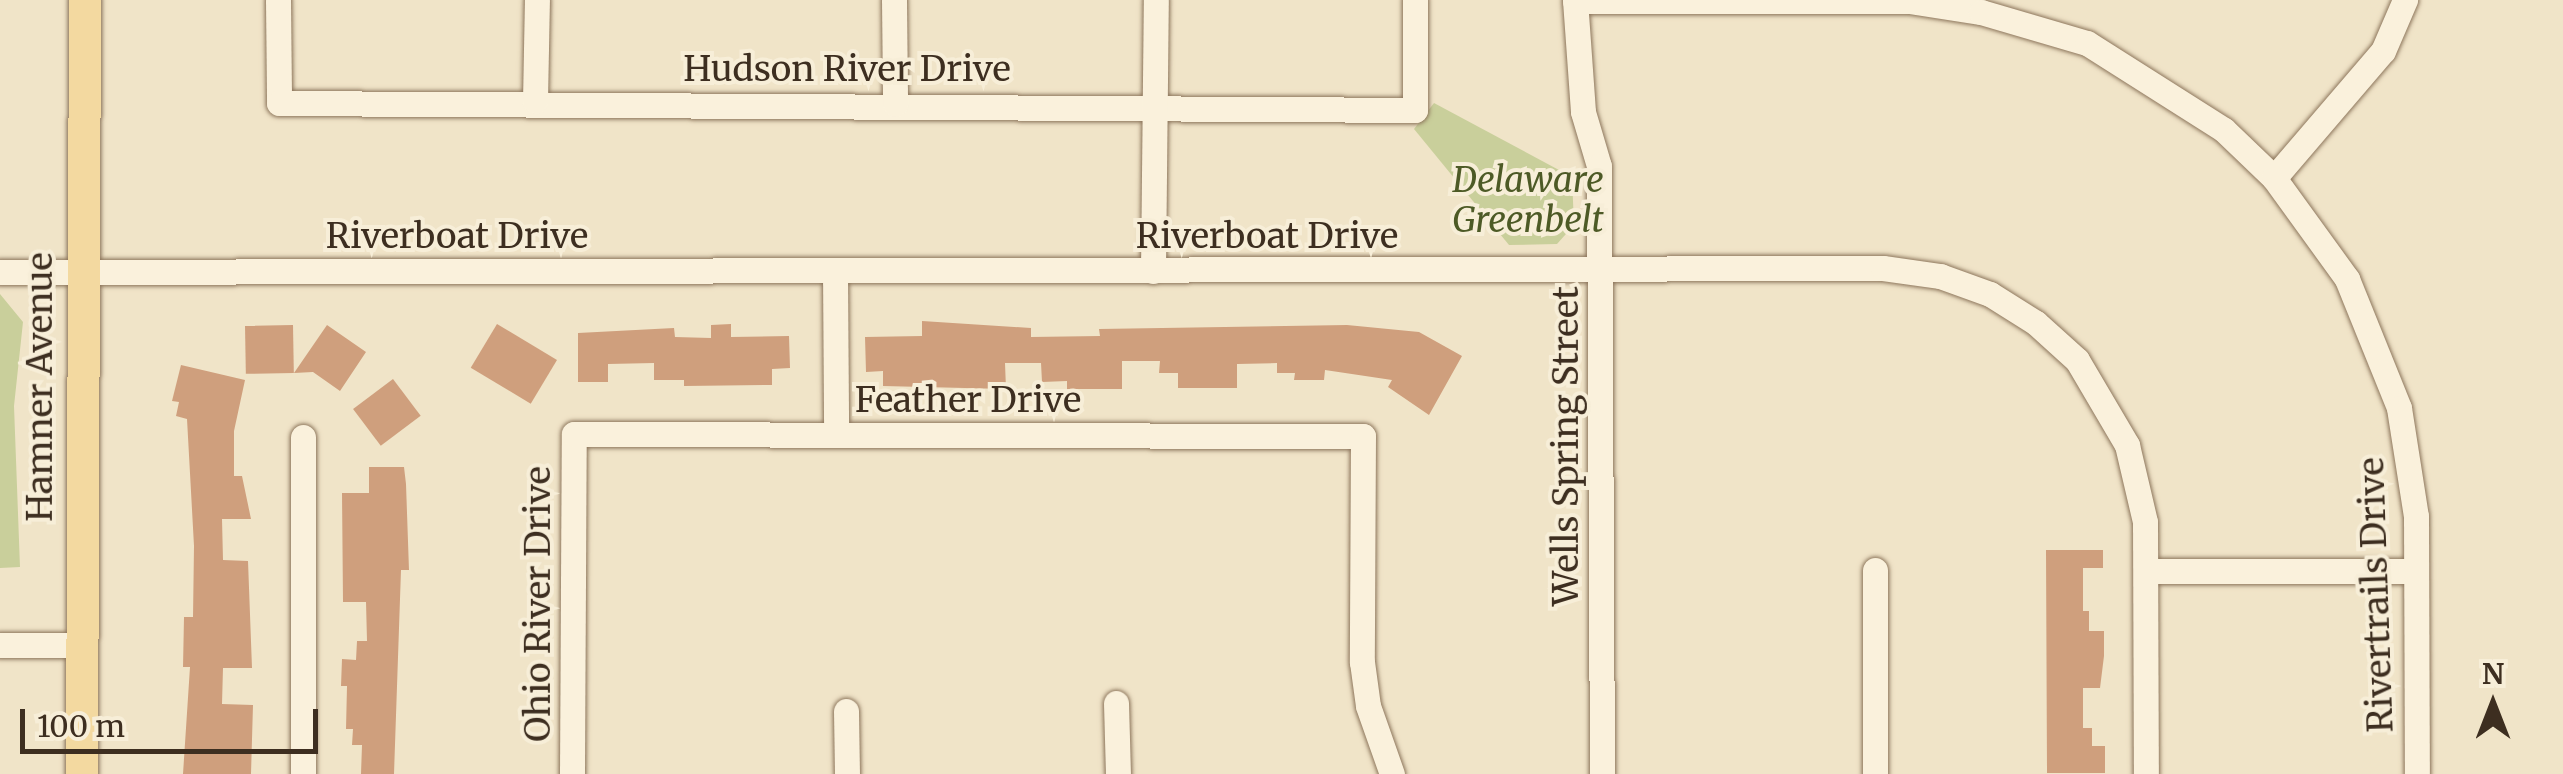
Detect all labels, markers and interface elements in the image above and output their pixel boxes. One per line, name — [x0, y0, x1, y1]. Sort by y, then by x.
street label: Hudson River Drive — [683, 48, 1011, 90]
park label: Delaware Greenbelt — [1452, 159, 1604, 241]
street label: Riverboat Drive — [326, 215, 588, 257]
street label: Riverboat Drive — [1136, 215, 1398, 257]
street label: Hamner Avenue — [19, 252, 61, 522]
street label: Wells Spring Street — [1545, 286, 1587, 606]
street label: Feather Drive — [855, 379, 1081, 421]
street label: Rivertrails Drive — [2350, 457, 2402, 733]
street label: Ohio River Drive — [517, 466, 559, 742]
north arrow — [2443, 654, 2543, 754]
text: N — [2482, 656, 2504, 692]
scale bar — [25, 689, 322, 751]
text: 100 m — [37, 707, 125, 745]

